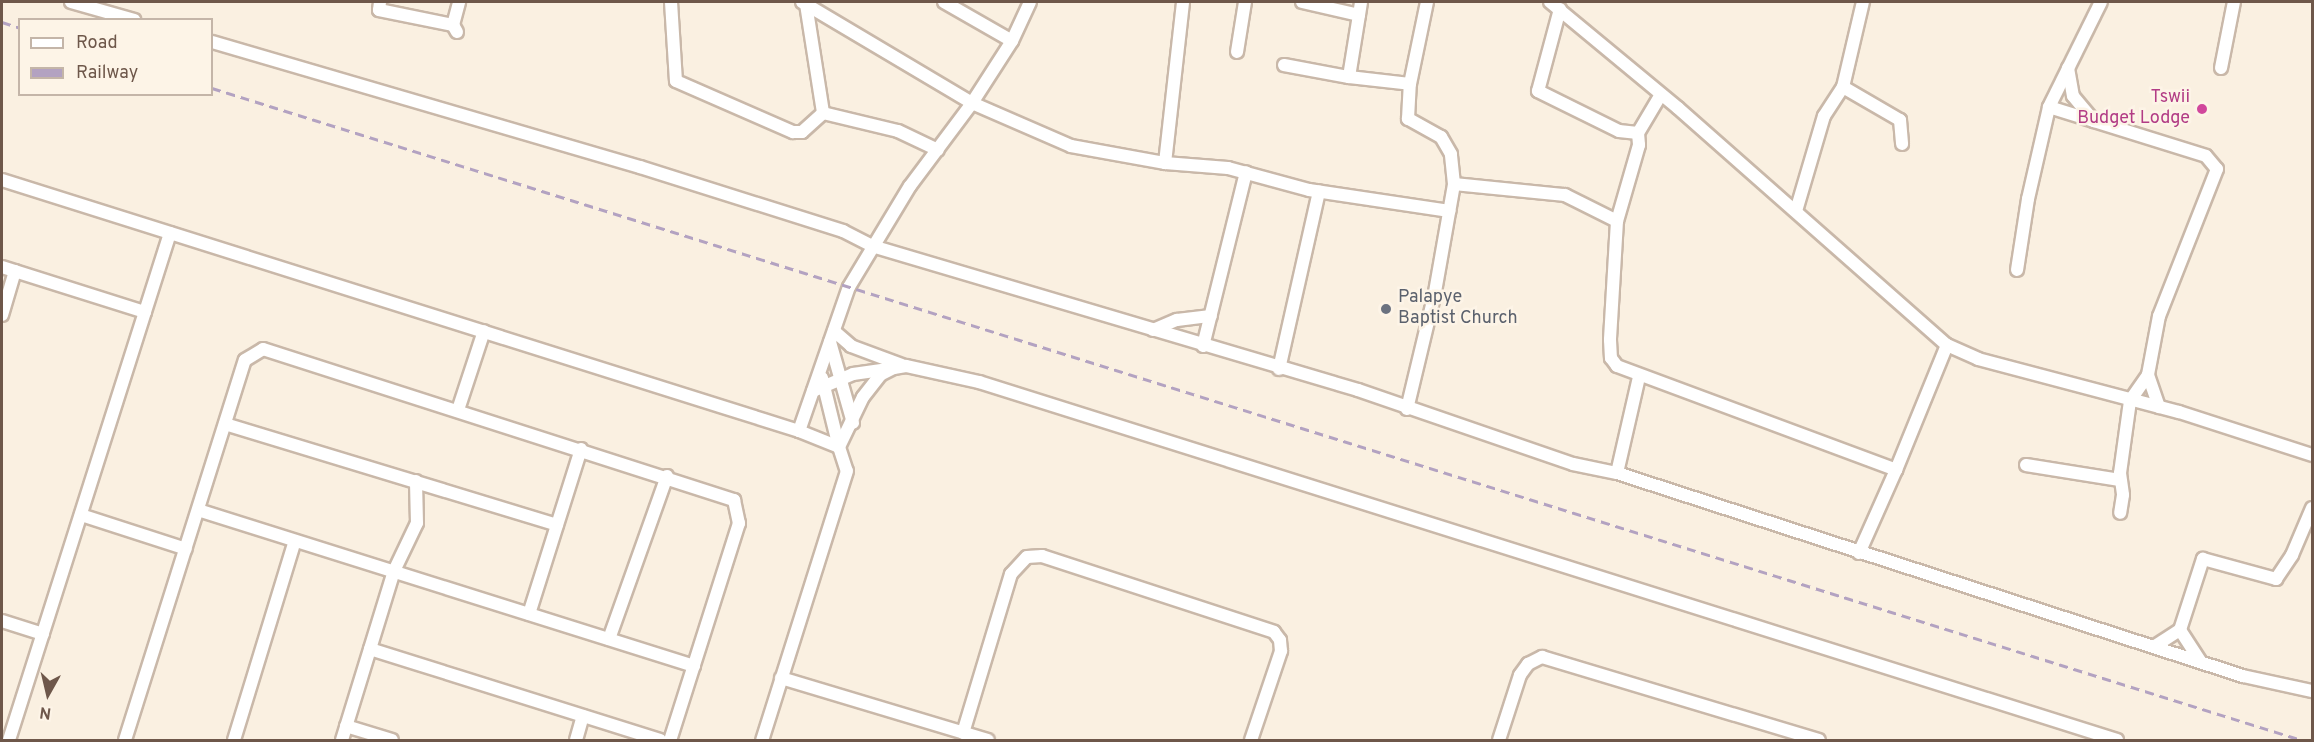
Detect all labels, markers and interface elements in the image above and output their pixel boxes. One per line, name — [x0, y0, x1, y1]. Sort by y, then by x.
legend — [18, 18, 213, 96]
text: Road — [76, 32, 118, 55]
text: Railway — [76, 62, 138, 85]
place label: Tswii Budget Lodge — [2077, 88, 2190, 130]
marker: Tswii Budget Lodge — [2195, 102, 2209, 116]
place label: Palapye Baptist Church — [1398, 288, 1518, 330]
marker: Palapye Baptist Church — [1379, 302, 1393, 316]
north arrow — [18, 664, 78, 724]
text: N — [38, 701, 53, 723]

